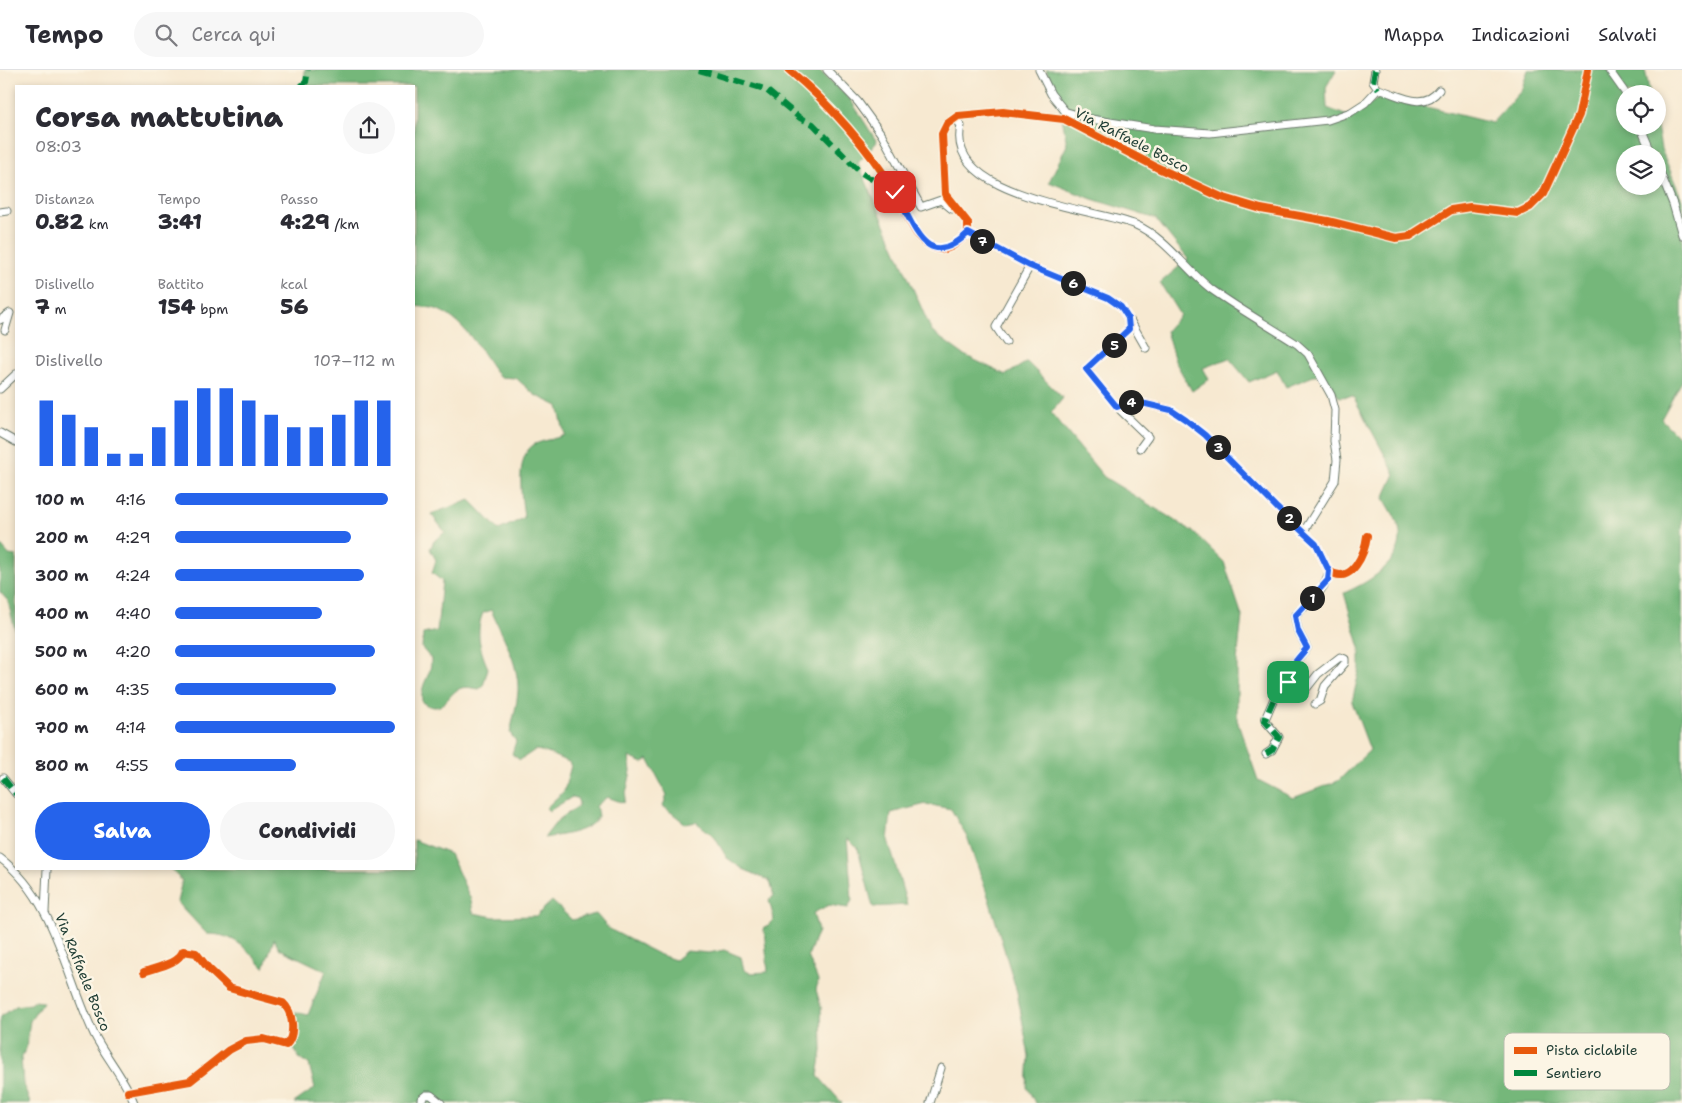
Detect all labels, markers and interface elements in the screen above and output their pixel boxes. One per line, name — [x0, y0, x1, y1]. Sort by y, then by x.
search box — [134, 12, 484, 57]
text: Tempo — [25, 19, 104, 51]
icon: search — [152, 21, 180, 49]
text: Cerca qui — [192, 22, 276, 47]
text: Mappa — [1384, 23, 1444, 47]
text: Indicazioni — [1472, 23, 1570, 47]
text: Salvati — [1598, 23, 1657, 47]
map controls — [1616, 85, 1666, 195]
button: locate — [1616, 85, 1666, 135]
text: Corsa mattutina — [35, 98, 283, 136]
button: share — [343, 102, 395, 154]
street label: Via Raffaele Bosco — [1072, 103, 1192, 177]
text: 08:03 — [35, 136, 82, 157]
button: layers — [1616, 145, 1666, 195]
pin — [874, 171, 916, 213]
icon: check — [881, 178, 909, 206]
text: Distanza — [35, 190, 94, 208]
text: Tempo — [158, 190, 201, 208]
text: Passo — [280, 190, 318, 208]
text: 0.82 — [35, 208, 84, 236]
text: 3:41 — [158, 208, 202, 236]
text: 4:29 — [280, 208, 330, 236]
text: km — [84, 215, 109, 233]
text: /km — [330, 215, 359, 233]
pin: 7 — [970, 228, 994, 254]
text: 7 — [978, 232, 987, 250]
pin: 6 — [1060, 270, 1086, 296]
text: 6 — [1069, 274, 1078, 292]
text: Dislivello — [35, 275, 94, 293]
text: Battito — [158, 275, 204, 293]
text: kcal — [280, 275, 308, 293]
text: 7 — [35, 293, 50, 321]
text: 154 — [158, 293, 195, 321]
text: 56 — [280, 293, 308, 321]
text: m — [50, 300, 67, 318]
text: bpm — [195, 300, 228, 318]
pin: 5 — [1102, 332, 1126, 358]
text: 5 — [1110, 336, 1119, 354]
text: Dislivello — [35, 350, 103, 371]
text: 107–112 m — [314, 350, 395, 371]
pin: 4 — [1118, 390, 1144, 414]
text: 4 — [1127, 393, 1136, 411]
pin: 3 — [1206, 434, 1230, 460]
text: 3 — [1214, 438, 1223, 456]
text: 100 m — [35, 489, 84, 510]
text: 4:16 — [115, 489, 146, 510]
pin: 2 — [1276, 506, 1302, 530]
text: 2 — [1285, 509, 1294, 527]
text: 200 m — [35, 527, 88, 548]
text: 4:29 — [115, 527, 151, 548]
text: 300 m — [35, 565, 89, 586]
text: 4:24 — [115, 565, 151, 586]
pin: 1 — [1300, 586, 1324, 610]
text: 1 — [1309, 589, 1316, 607]
text: 400 m — [35, 603, 89, 624]
text: 4:40 — [115, 603, 151, 624]
text: 500 m — [35, 641, 87, 662]
text: 4:20 — [115, 641, 151, 662]
pin — [1267, 661, 1309, 703]
icon: arrive — [1274, 668, 1302, 696]
text: 600 m — [35, 679, 89, 700]
text: 4:35 — [115, 679, 150, 700]
text: 700 m — [35, 717, 89, 738]
text: 4:14 — [115, 717, 146, 738]
text: 800 m — [35, 755, 89, 776]
text: 4:55 — [115, 755, 149, 776]
button: Salva — [35, 802, 210, 860]
button: Condividi — [220, 802, 395, 860]
street label: Via Raffaele Bosco — [51, 910, 115, 1034]
legend — [1504, 1033, 1670, 1090]
text: Pista ciclabile — [1546, 1041, 1638, 1059]
text: Sentiero — [1546, 1064, 1601, 1082]

